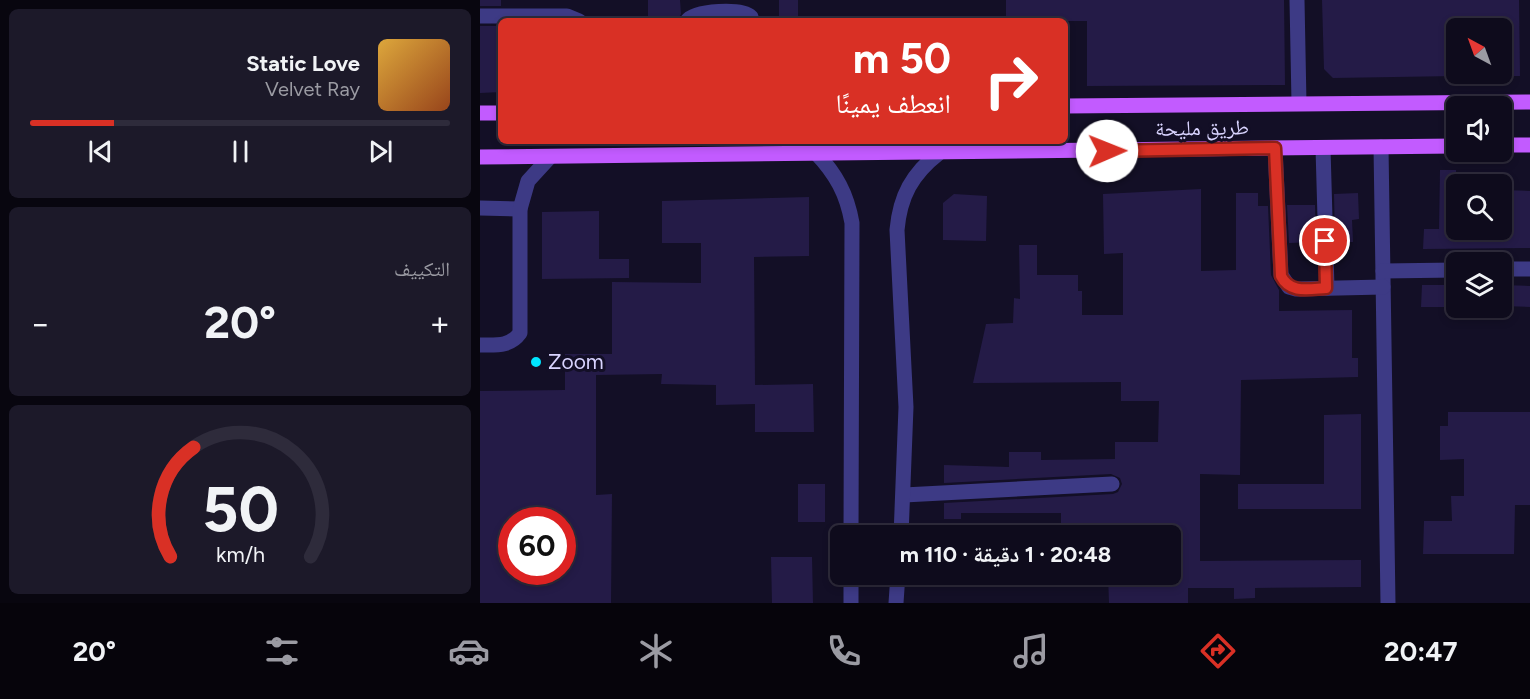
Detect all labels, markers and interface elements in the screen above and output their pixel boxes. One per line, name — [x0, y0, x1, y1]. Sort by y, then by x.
north arrow — [1446, 18, 1512, 84]
map controls — [1446, 18, 1512, 318]
text: 50 m — [853, 33, 951, 84]
icon: right — [972, 42, 1050, 120]
text: Static Love — [246, 50, 360, 77]
text: Velvet Ray — [265, 77, 360, 101]
text: انعطف يمينًا — [835, 87, 951, 120]
button: sound — [1446, 96, 1512, 162]
street label: طريق مليحة — [1155, 114, 1249, 142]
position arrow — [1075, 119, 1139, 183]
icon: previous — [84, 135, 117, 168]
icon: pause — [224, 135, 257, 168]
icon: next — [364, 135, 397, 168]
button: search — [1446, 174, 1512, 240]
pin — [1299, 215, 1350, 266]
icon: arrive — [1308, 224, 1341, 257]
button: layers — [1446, 252, 1512, 318]
text: التكييف — [394, 257, 450, 281]
text: 20° — [204, 295, 276, 349]
text: − — [30, 304, 51, 343]
text: + — [429, 304, 450, 343]
place label: Zoom — [548, 349, 604, 374]
marker: Zoom — [529, 355, 543, 369]
text: 50 — [202, 472, 278, 547]
speed limit sign: 60 — [498, 507, 576, 585]
text: 20:48 · 1 دقيقة · 110 m — [900, 541, 1111, 568]
text: km/h — [216, 542, 264, 567]
icon: filters — [261, 630, 303, 672]
icon: car — [448, 630, 490, 672]
icon: climate — [635, 630, 677, 672]
icon: phone — [823, 630, 865, 672]
icon: music — [1010, 630, 1052, 672]
icon: directions — [1197, 630, 1239, 672]
text: 20° — [73, 635, 116, 668]
text: 20:47 — [1384, 635, 1457, 668]

